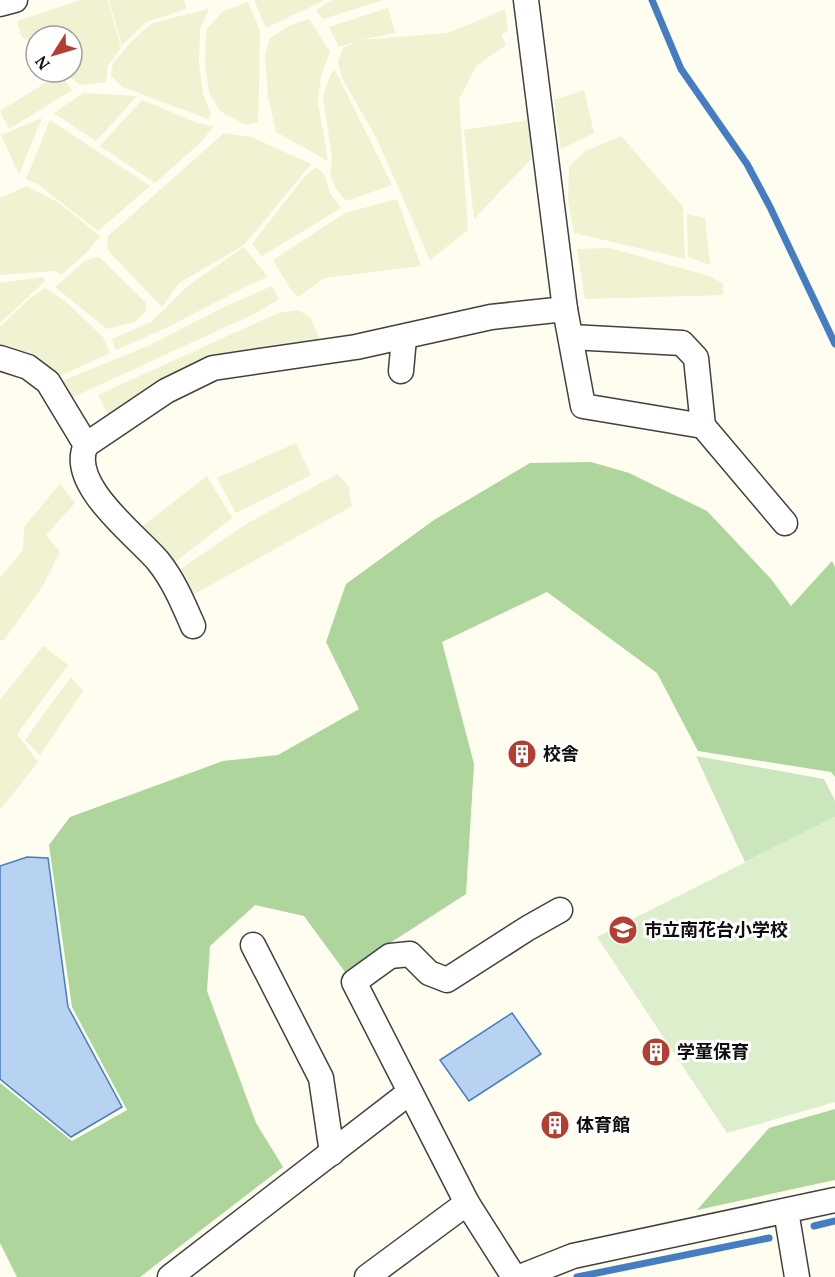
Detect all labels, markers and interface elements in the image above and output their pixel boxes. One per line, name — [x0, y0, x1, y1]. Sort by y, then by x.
north arrow — [24, 24, 84, 84]
text: N — [30, 52, 54, 74]
building icon: 校舎 — [506, 738, 538, 770]
place label: 校舎 — [543, 741, 579, 765]
school or university icon: 市立南花台小学校 — [607, 914, 639, 946]
place label: 市立南花台小学校 — [644, 917, 788, 941]
building icon: 学童保育 — [640, 1036, 672, 1068]
place label: 学童保育 — [677, 1039, 749, 1063]
building icon: 体育館 — [539, 1109, 571, 1141]
place label: 体育館 — [576, 1112, 630, 1136]

